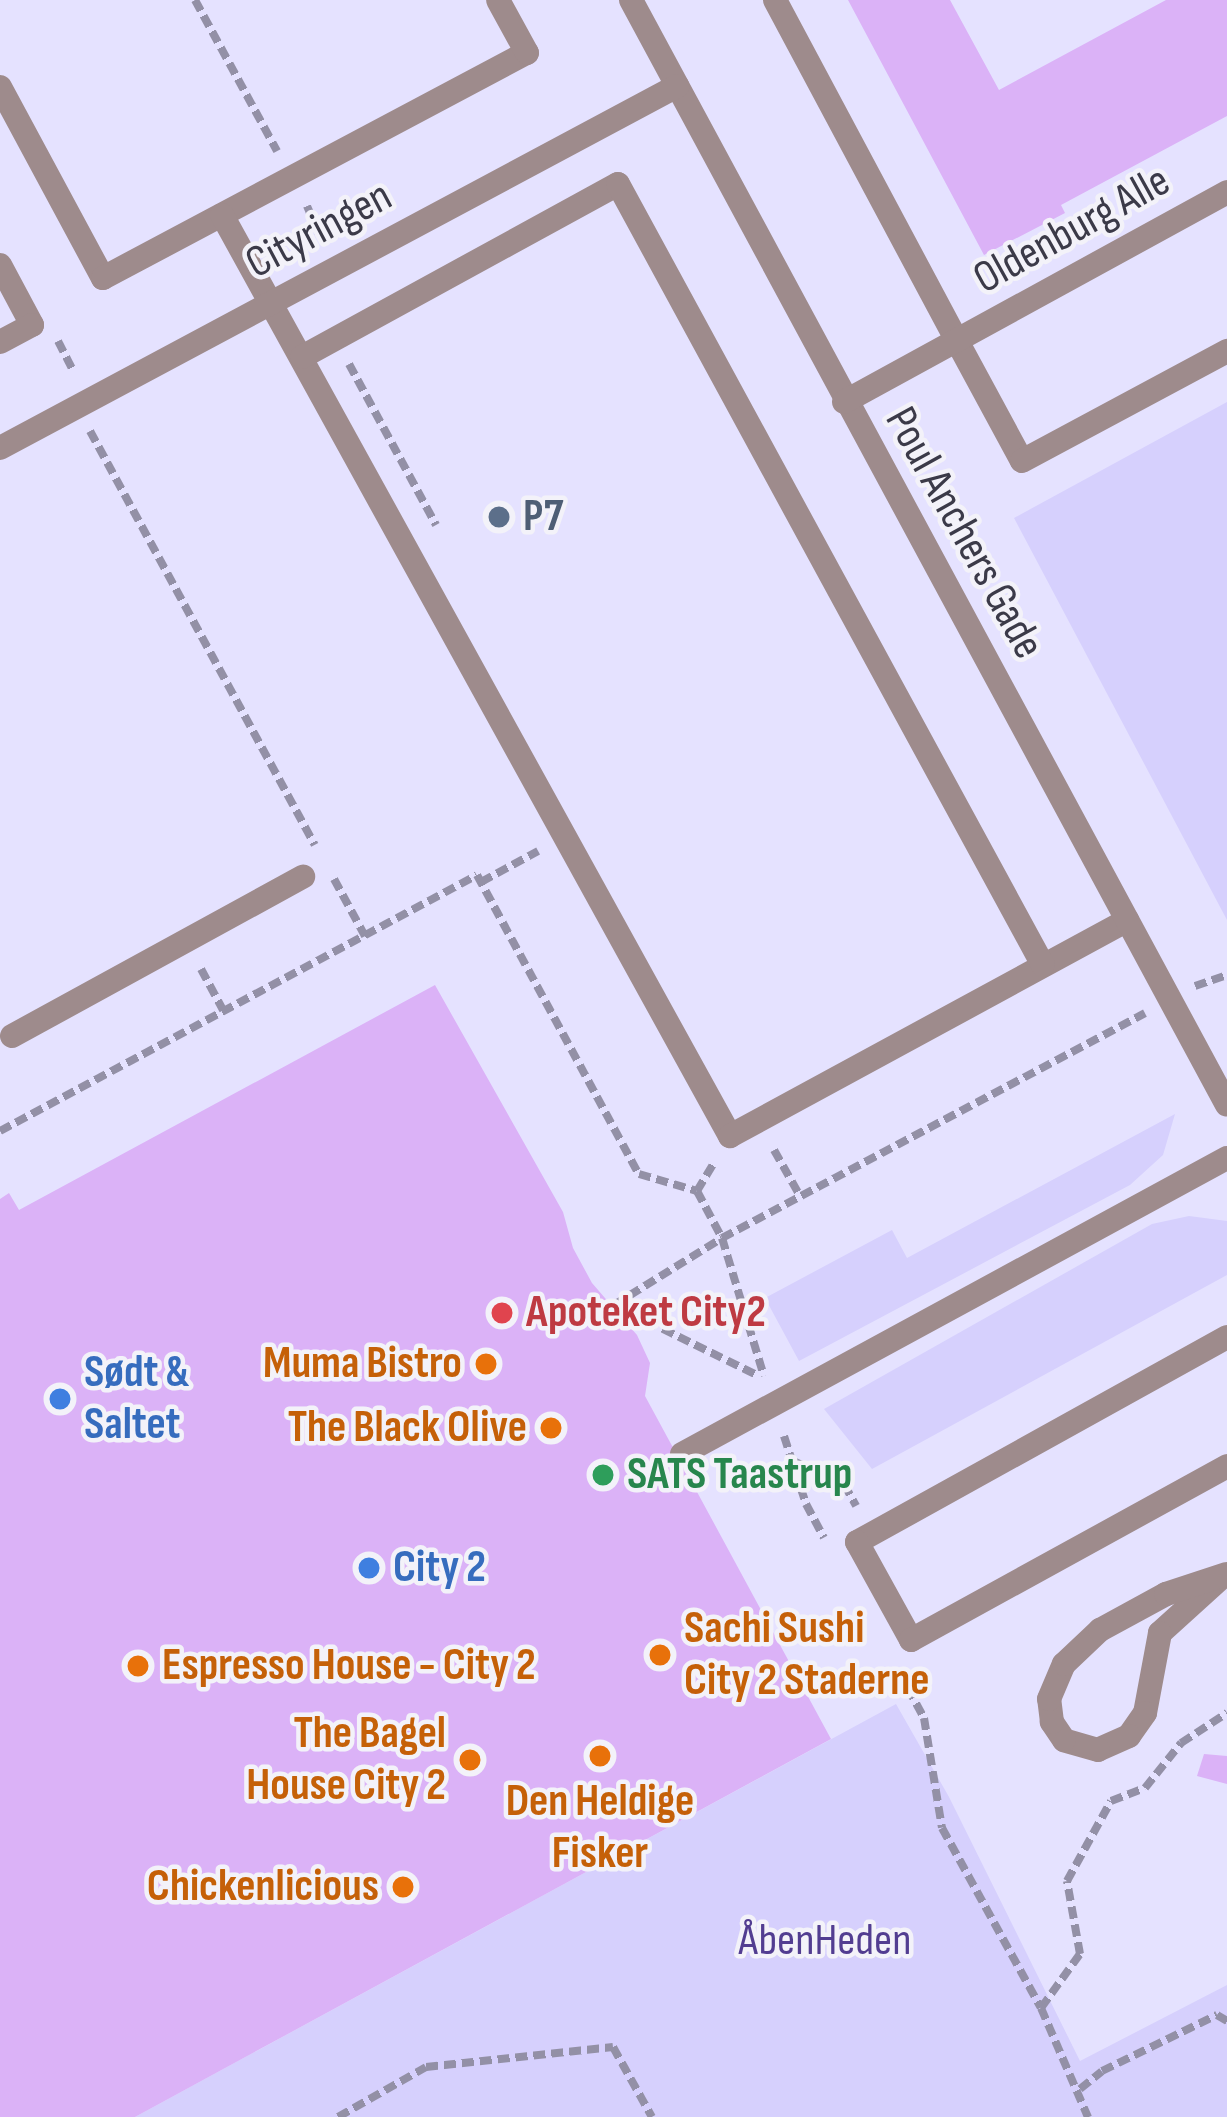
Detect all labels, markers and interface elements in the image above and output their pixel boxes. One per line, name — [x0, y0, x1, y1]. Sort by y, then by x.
street label: Oldenburg Alle — [965, 154, 1179, 306]
street label: Cityringen — [237, 169, 401, 291]
street label: Poul Anchers Gade — [873, 398, 1055, 668]
place label: P7 — [523, 490, 563, 544]
marker: P7 — [486, 504, 512, 530]
place label: Apoteket City2 — [526, 1286, 766, 1340]
marker: Apoteket City2 — [489, 1300, 515, 1326]
place label: Muma Bistro — [263, 1337, 462, 1391]
place label: Sødt & Saltet — [84, 1346, 189, 1452]
marker: Muma Bistro — [473, 1351, 499, 1377]
marker: Sødt & Saltet — [47, 1386, 73, 1412]
place label: The Black Olive — [288, 1401, 527, 1455]
marker: The Black Olive — [538, 1415, 564, 1441]
place label: SATS Taastrup — [627, 1448, 852, 1502]
marker: SATS Taastrup — [590, 1462, 616, 1488]
place label: City 2 — [393, 1541, 486, 1595]
marker: City 2 — [356, 1555, 382, 1581]
place label: Sachi Sushi City 2 Staderne — [684, 1602, 929, 1708]
place label: Espresso House - City 2 — [162, 1639, 536, 1693]
marker: Sachi Sushi City 2 Staderne — [647, 1642, 673, 1668]
marker: Espresso House - City 2 — [125, 1653, 151, 1679]
place label: The Bagel House City 2 — [246, 1707, 446, 1813]
marker: Den Heldige Fisker — [587, 1743, 613, 1769]
marker: The Bagel House City 2 — [457, 1747, 483, 1773]
place label: Den Heldige Fisker — [506, 1775, 694, 1881]
place label: Chickenlicious — [147, 1860, 379, 1914]
marker: Chickenlicious — [390, 1874, 416, 1900]
park label: ÅbenHeden — [739, 1914, 911, 1968]

